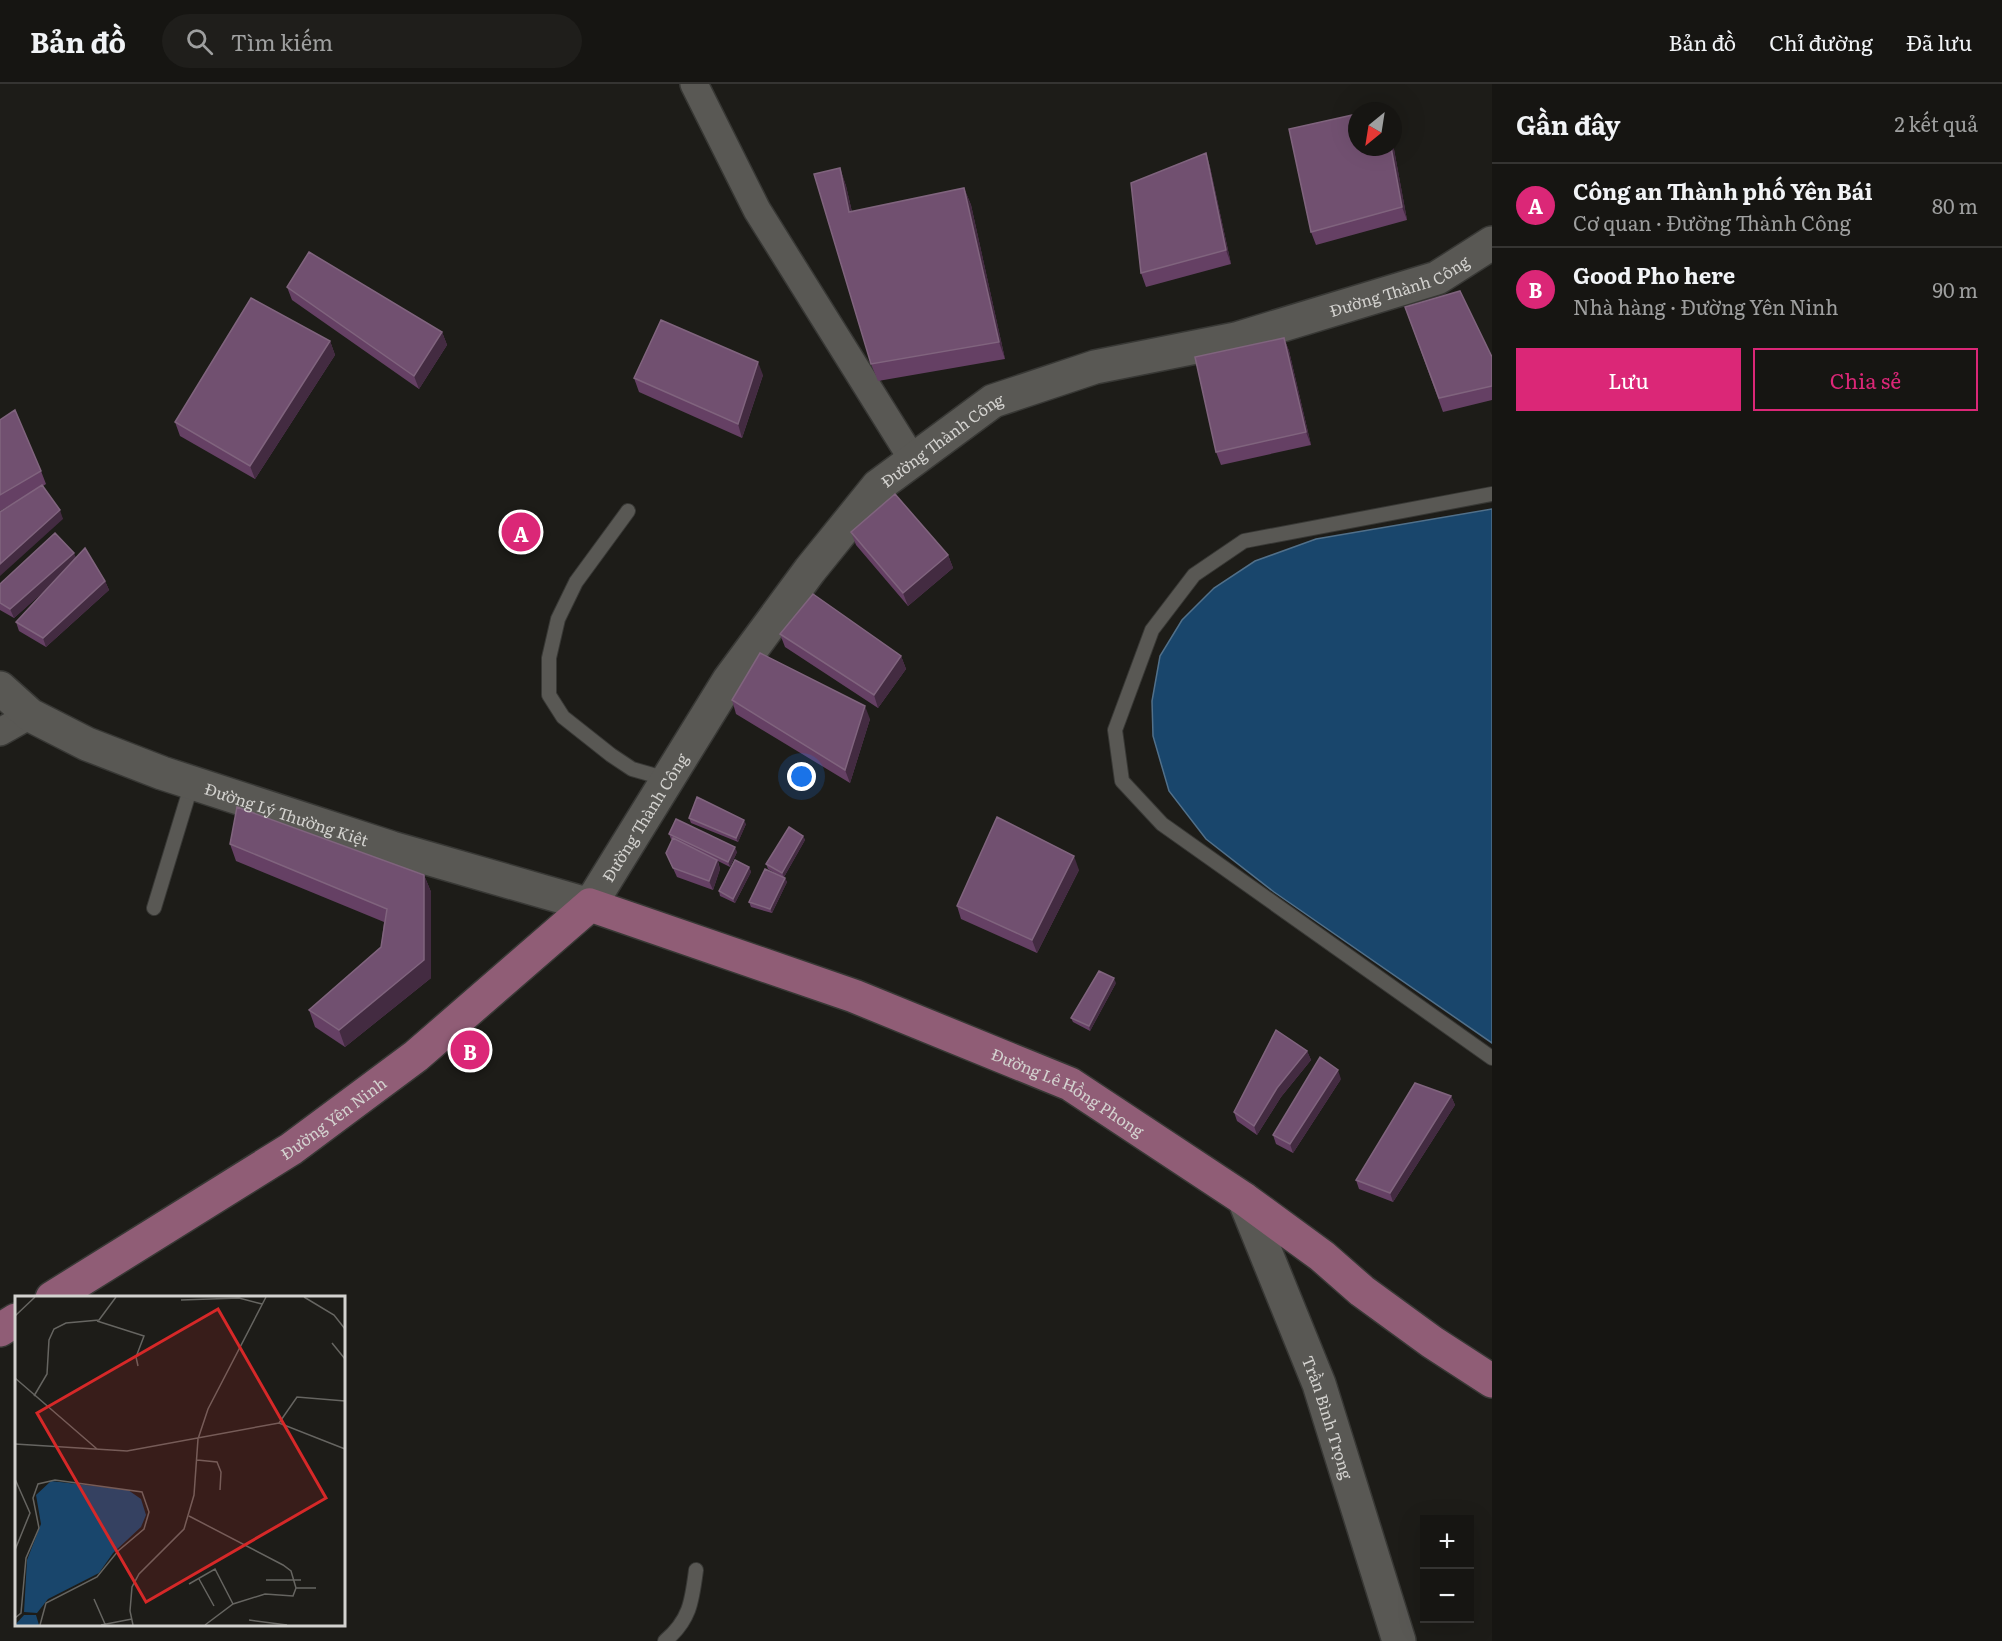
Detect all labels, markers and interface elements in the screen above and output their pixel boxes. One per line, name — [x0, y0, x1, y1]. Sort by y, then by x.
search box — [162, 14, 582, 68]
text: Bản đồ — [30, 20, 126, 62]
icon: search — [183, 25, 216, 58]
text: Tìm kiếm — [231, 25, 333, 58]
text: Bản đồ — [1669, 26, 1736, 57]
text: Chỉ đường — [1769, 26, 1873, 57]
text: Đã lưu — [1906, 26, 1972, 57]
north arrow — [1348, 102, 1402, 156]
text: Gần đây — [1516, 104, 1621, 143]
text: 2 kết quả — [1894, 108, 1978, 138]
text: Công an Thành phố Yên Bái — [1573, 174, 1872, 207]
text: A — [1528, 190, 1543, 220]
text: 80 m — [1932, 190, 1978, 220]
text: Cơ quan · Đường Thành Công — [1573, 207, 1851, 237]
street label: Đường Thành Công — [1326, 249, 1474, 322]
text: Good Pho here — [1573, 258, 1735, 291]
text: B — [1529, 274, 1542, 304]
text: 90 m — [1933, 274, 1978, 304]
text: Nhà hàng · Đường Yên Ninh — [1573, 291, 1839, 321]
button: Lưu — [1516, 348, 1741, 411]
button: Chia sẻ — [1753, 348, 1978, 411]
street label: Đường Thành Công — [875, 386, 1006, 492]
pin: A — [502, 510, 540, 554]
street label: Đường Thành Công — [595, 748, 693, 886]
your location — [787, 762, 816, 791]
street label: Đường Lý Thường Kiệt — [202, 776, 372, 852]
pin: B — [450, 1028, 490, 1072]
street label: Đường Lê Hồng Phong — [988, 1041, 1149, 1142]
street label: Đường Yên Ninh — [275, 1070, 391, 1165]
inset map — [15, 1296, 345, 1626]
street label: Trần Bình Trọng — [1297, 1352, 1360, 1482]
map controls — [1420, 1515, 1474, 1623]
button: + — [1420, 1515, 1474, 1569]
button: − — [1420, 1569, 1474, 1623]

